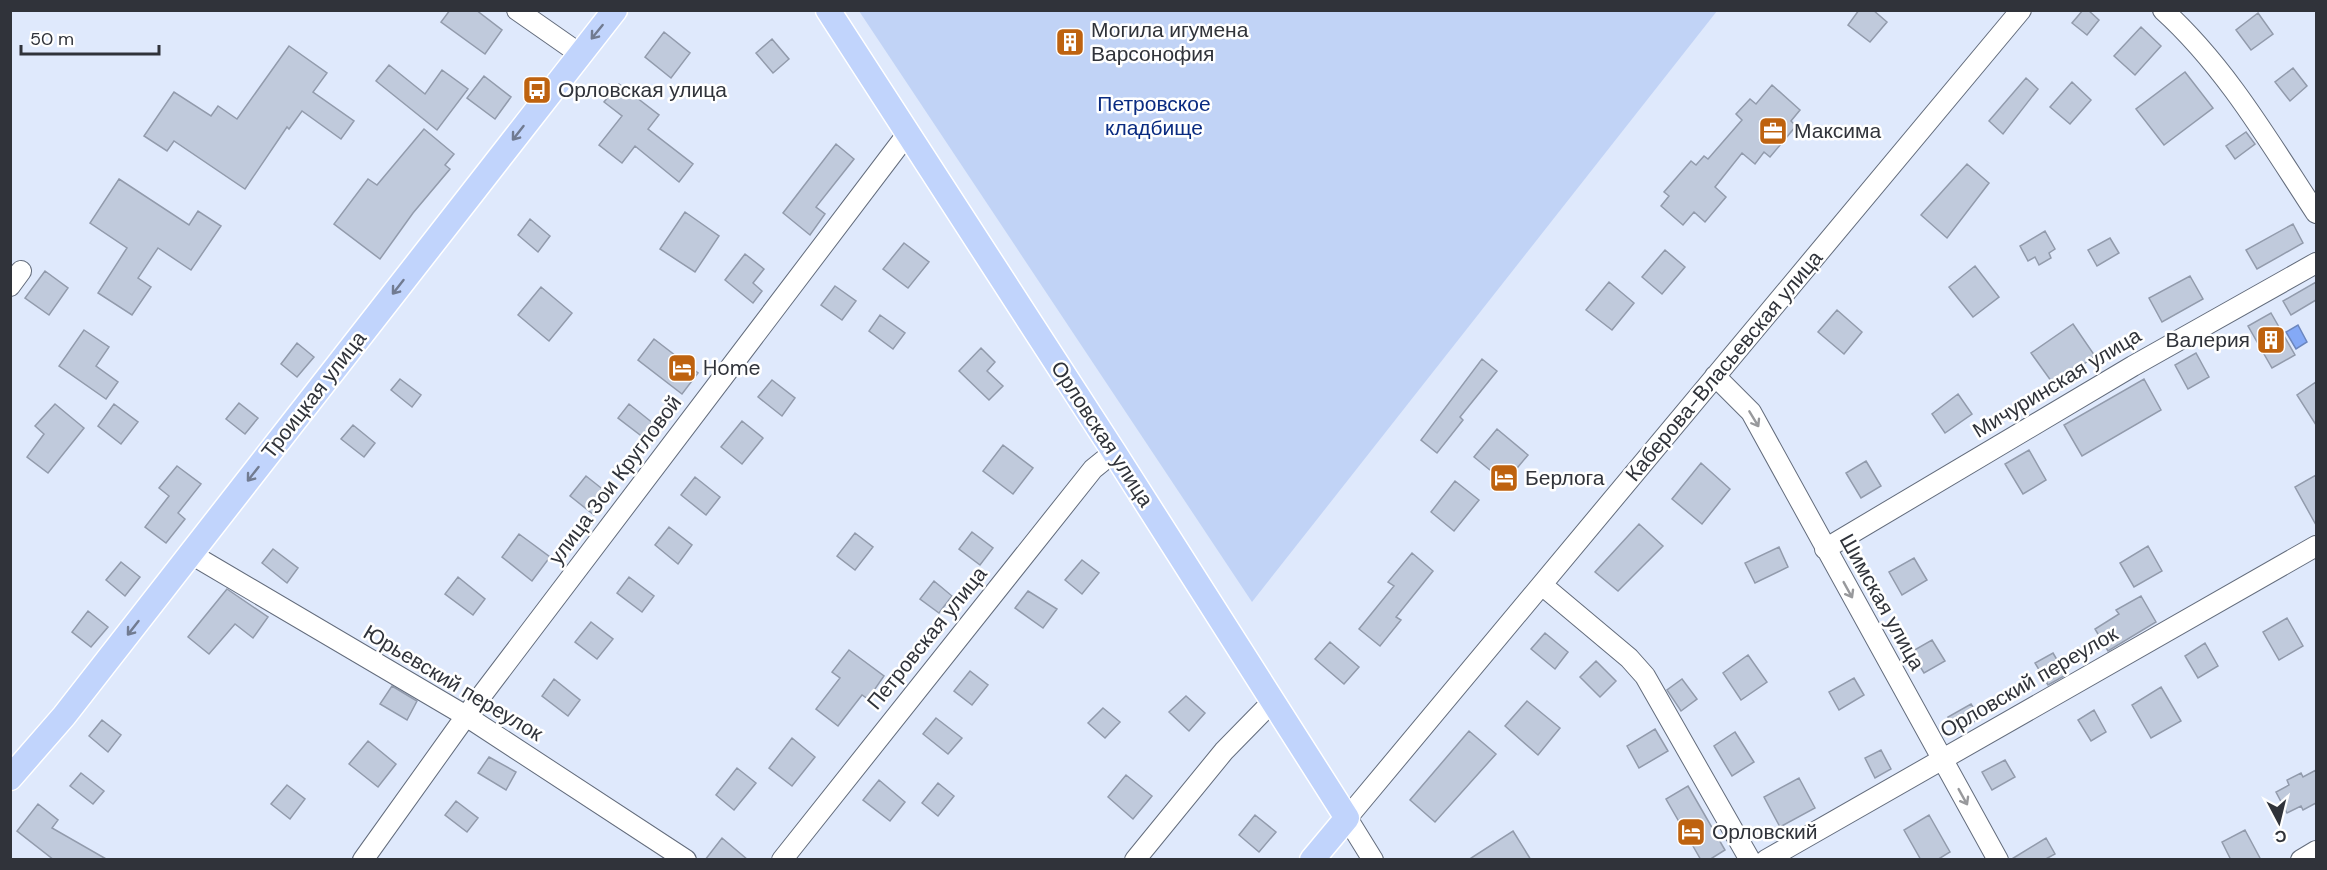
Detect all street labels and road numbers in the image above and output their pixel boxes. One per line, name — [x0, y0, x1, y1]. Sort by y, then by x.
street label: Каберова-Власьевская улица — [1619, 244, 1829, 487]
street label: Мичуринская улица — [1968, 321, 2147, 444]
street label: Троицкая улица — [255, 325, 373, 465]
street label: Орловская улица — [1044, 356, 1160, 513]
street label: улица Зои Кругловой — [542, 390, 688, 570]
street label: Шимская улица — [1833, 529, 1931, 676]
street label: Петровская улица — [861, 560, 994, 715]
street label: Юрьевский переулок — [358, 618, 549, 748]
street label: Орловский переулок — [1935, 619, 2124, 744]

